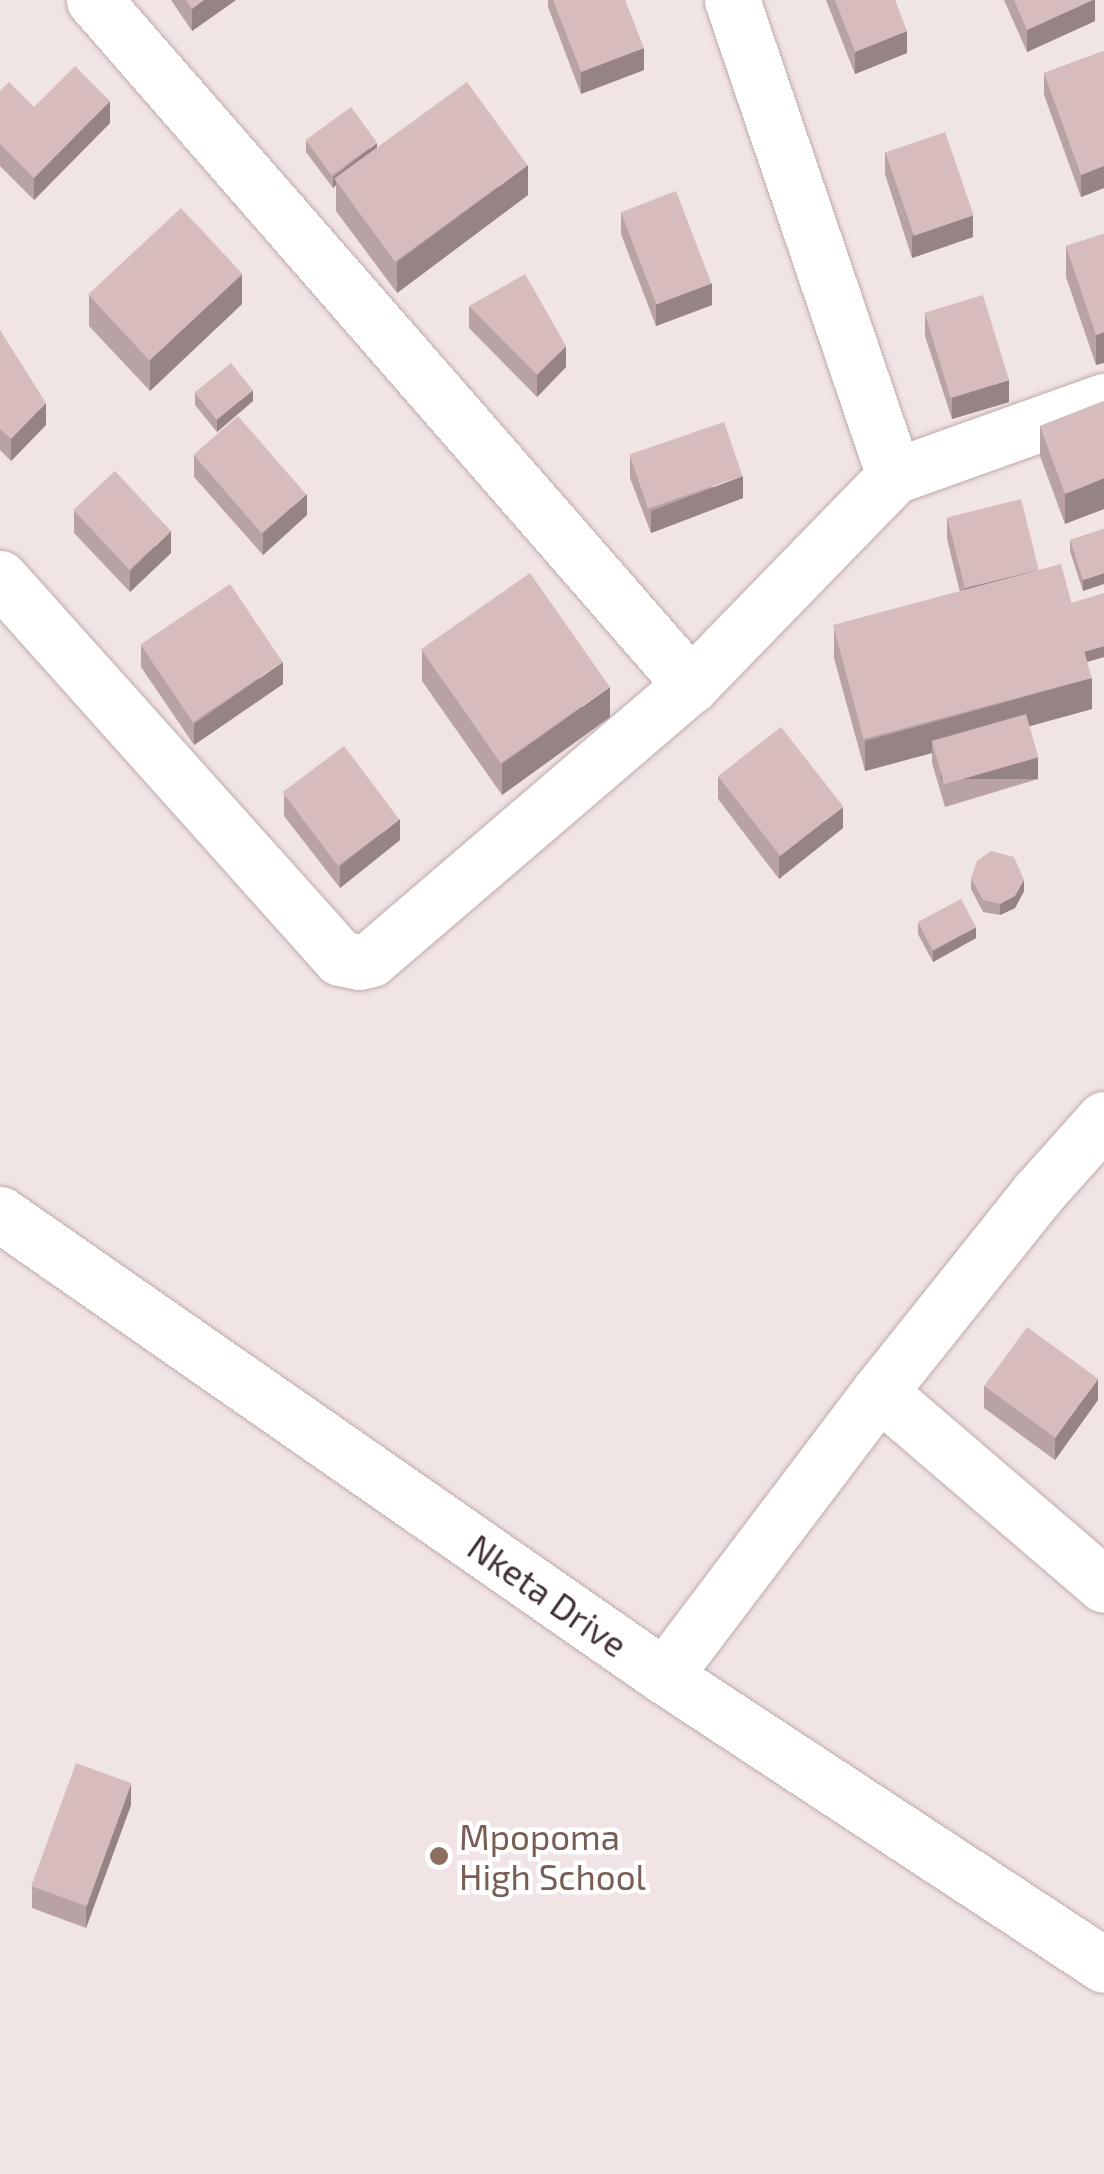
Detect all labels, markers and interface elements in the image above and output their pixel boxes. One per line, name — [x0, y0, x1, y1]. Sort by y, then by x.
street label: Nketa Drive — [461, 1525, 635, 1665]
place label: Mpopoma High School — [459, 1815, 646, 1897]
marker: Mpopoma High School — [428, 1845, 450, 1867]

